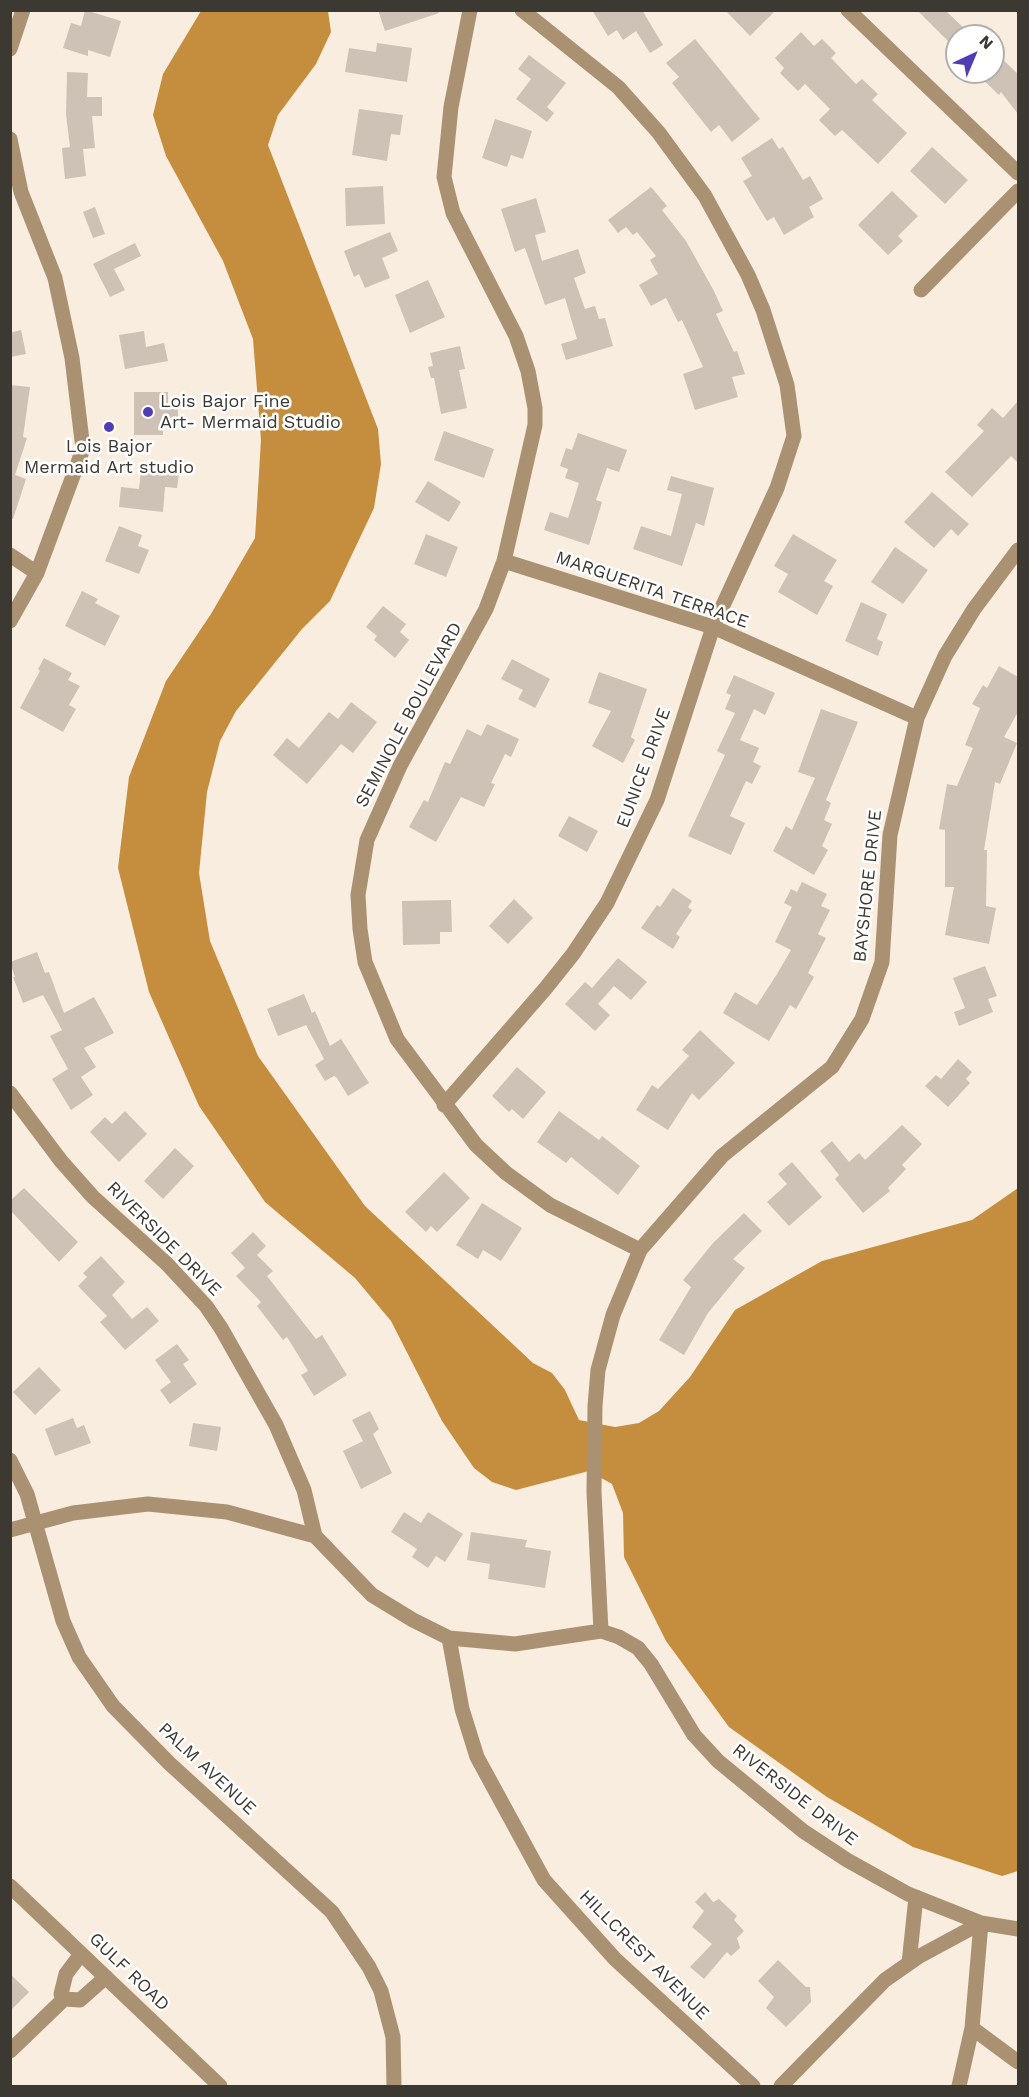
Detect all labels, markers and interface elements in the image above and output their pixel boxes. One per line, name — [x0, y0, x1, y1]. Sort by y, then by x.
north arrow — [945, 24, 1005, 84]
text: N — [976, 31, 997, 53]
place label: Lois Bajor Fine Art- Mermaid Studio — [160, 391, 341, 434]
marker: Lois Bajor Fine Art- Mermaid Studio — [141, 405, 155, 419]
marker: Lois Bajor Mermaid Art studio — [102, 420, 116, 434]
place label: Lois Bajor Mermaid Art studio — [24, 436, 194, 478]
street label: MARGUERITA TERRACE — [553, 547, 751, 633]
street label: SEMINOLE BOULEVARD — [351, 619, 467, 811]
street label: EUNICE DRIVE — [612, 705, 676, 831]
street label: BAYSHORE DRIVE — [849, 809, 887, 963]
street label: RIVERSIDE DRIVE — [102, 1177, 226, 1301]
street label: PALM AVENUE — [154, 1718, 260, 1820]
street label: RIVERSIDE DRIVE — [728, 1739, 862, 1851]
street label: HILLCREST AVENUE — [575, 1886, 713, 2024]
street label: GULF ROAD — [84, 1928, 174, 2016]

